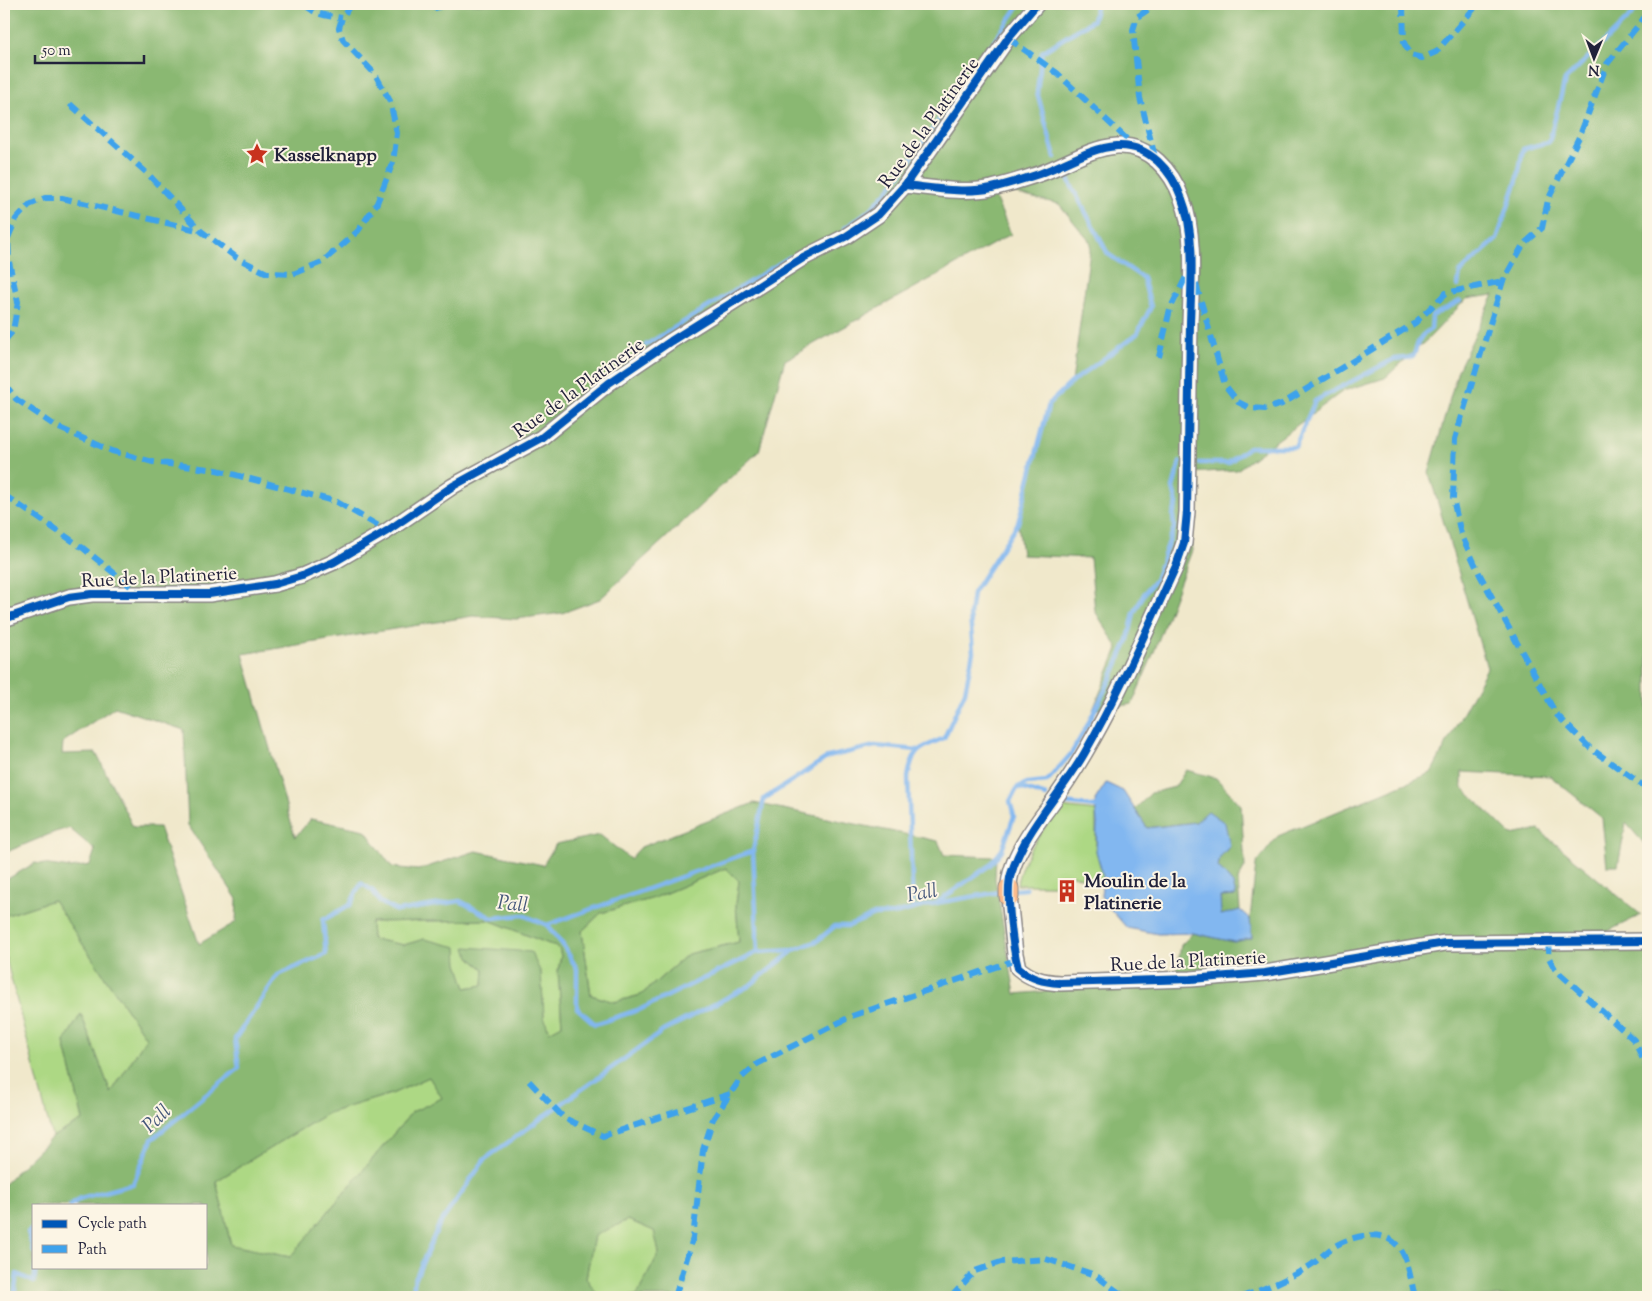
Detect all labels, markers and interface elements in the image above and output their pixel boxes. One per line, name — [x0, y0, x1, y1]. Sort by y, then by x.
scale bar — [35, 32, 144, 64]
north arrow — [1570, 32, 1620, 82]
text: 50 m — [41, 41, 71, 62]
street label: Rue de la Platinerie — [873, 52, 987, 195]
text: N — [1588, 59, 1600, 79]
place icon: Kasselknapp — [244, 141, 270, 167]
place label: Kasselknapp — [274, 143, 377, 170]
street label: Rue de la Platinerie — [508, 332, 651, 446]
street label: Rue de la Platinerie — [80, 561, 238, 596]
place label: Moulin de la Platinerie — [1084, 869, 1186, 918]
water label: Pall — [905, 878, 940, 911]
building icon: Moulin de la Platinerie — [1054, 878, 1080, 904]
water label: Pall — [496, 889, 529, 921]
street label: Rue de la Platinerie — [1109, 945, 1267, 980]
water label: Pall — [137, 1099, 179, 1141]
legend — [32, 1204, 208, 1268]
text: Cycle path — [78, 1214, 147, 1235]
text: Path — [78, 1240, 107, 1261]

